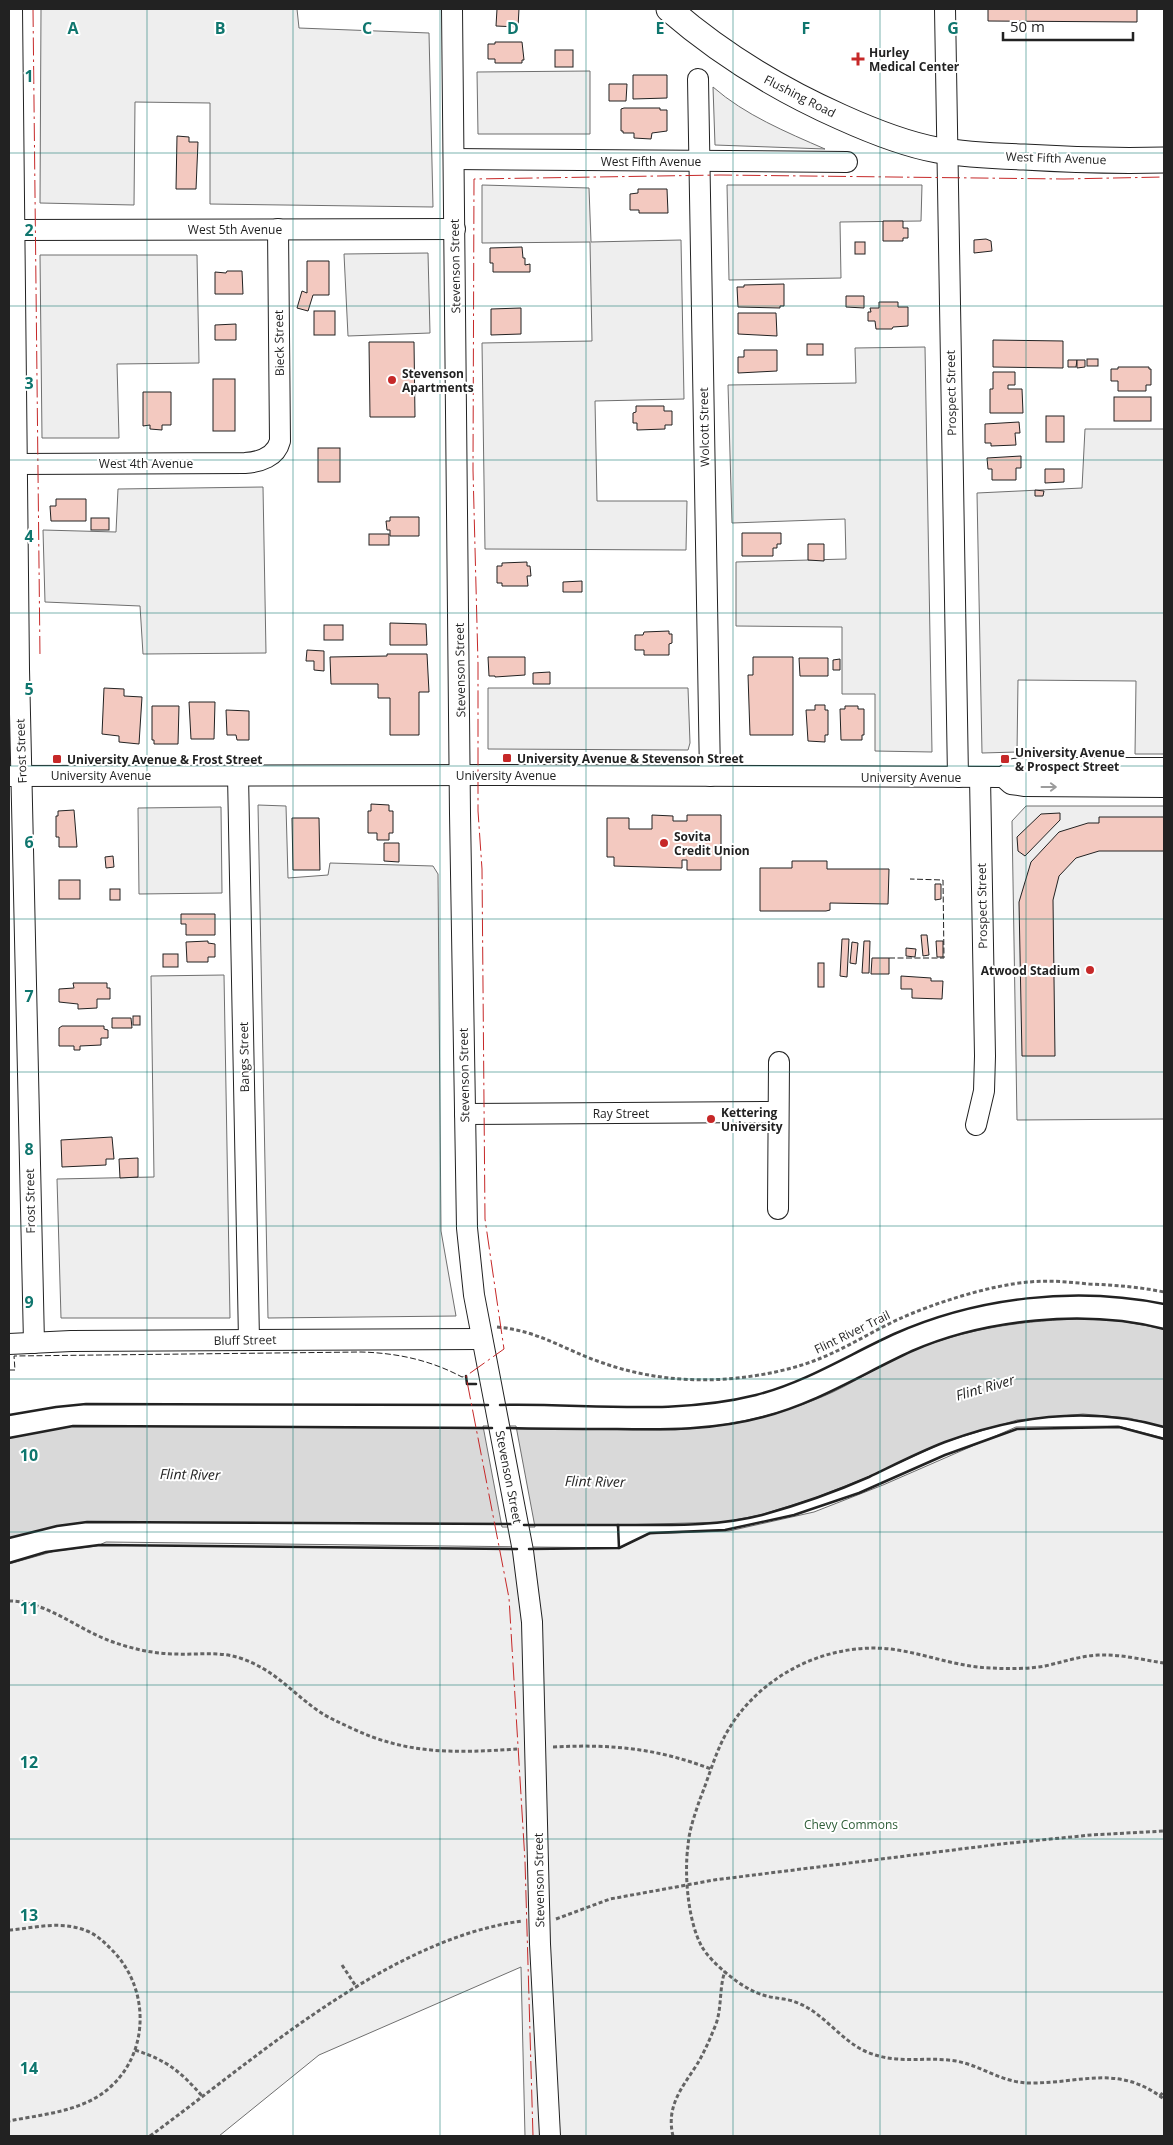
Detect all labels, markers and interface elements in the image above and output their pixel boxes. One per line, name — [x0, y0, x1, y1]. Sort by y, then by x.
scale bar — [1003, 10, 1133, 42]
text: 50 m — [1010, 16, 1045, 36]
text: A — [67, 17, 79, 39]
text: B — [215, 17, 225, 39]
text: C — [362, 17, 372, 39]
text: D — [507, 17, 519, 39]
text: E — [656, 17, 665, 39]
text: F — [802, 17, 810, 39]
text: G — [947, 17, 959, 39]
place label: Hurley Medical Center — [869, 44, 960, 75]
marker: Hurley Medical Center — [851, 52, 865, 66]
text: 1 — [24, 65, 34, 87]
street label: Flushing Road — [761, 71, 839, 121]
street label: West Fifth Avenue — [1005, 148, 1107, 168]
street label: West Fifth Avenue — [601, 153, 702, 170]
text: 2 — [24, 219, 34, 241]
street label: Stevenson Street — [446, 219, 464, 313]
street label: West 5th Avenue — [188, 221, 282, 238]
street label: Bieck Street — [270, 310, 288, 376]
street label: Prospect Street — [942, 350, 960, 436]
place label: Stevenson Apartments — [402, 365, 474, 396]
text: 3 — [24, 372, 34, 394]
marker: Stevenson Apartments — [386, 374, 398, 386]
street label: Wolcott Street — [695, 387, 713, 467]
street label: West 4th Avenue — [99, 455, 193, 472]
text: 4 — [24, 525, 34, 547]
street label: Stevenson Street — [451, 623, 469, 717]
text: 5 — [24, 678, 34, 700]
street label: Frost Street — [11, 718, 31, 784]
place label: University Avenue & Prospect Street — [1015, 744, 1125, 775]
place label: University Avenue & Stevenson Street — [517, 750, 744, 767]
place label: University Avenue & Frost Street — [67, 751, 262, 768]
marker: University Avenue & Stevenson Street — [501, 752, 513, 764]
marker: University Avenue & Frost Street — [51, 753, 63, 765]
marker: University Avenue & Prospect Street — [999, 753, 1011, 765]
street label: University Avenue — [51, 767, 152, 784]
street label: University Avenue — [456, 767, 557, 784]
street label: University Avenue — [861, 769, 962, 786]
one-way arrow — [1040, 782, 1056, 791]
place label: Sovita Credit Union — [674, 828, 750, 859]
text: 6 — [24, 831, 34, 853]
marker: Sovita Credit Union — [658, 837, 670, 849]
street label: Prospect Street — [973, 863, 991, 949]
place label: Atwood Stadium — [981, 962, 1080, 979]
marker: Atwood Stadium — [1084, 964, 1096, 976]
text: 7 — [24, 985, 34, 1007]
street label: Bangs Street — [235, 1022, 253, 1092]
street label: Stevenson Street — [455, 1028, 473, 1122]
place label: Kettering University — [721, 1104, 783, 1135]
street label: Ray Street — [593, 1105, 649, 1122]
marker: Kettering University — [705, 1113, 717, 1125]
text: 8 — [24, 1138, 34, 1160]
street label: Frost Street — [21, 1168, 39, 1234]
text: 9 — [24, 1291, 34, 1313]
street label: Flint River Trail — [811, 1306, 893, 1358]
street label: Bluff Street — [213, 1331, 277, 1349]
water label: Flint River — [953, 1369, 1017, 1404]
street label: Stevenson Street — [492, 1429, 526, 1525]
text: 10 — [20, 1444, 38, 1466]
water label: Flint River — [160, 1464, 221, 1484]
water label: Flint River — [565, 1471, 626, 1491]
text: 11 — [20, 1597, 38, 1619]
text: 12 — [20, 1751, 38, 1773]
park label: Chevy Commons — [804, 1816, 898, 1833]
street label: Stevenson Street — [530, 1833, 548, 1927]
text: 13 — [20, 1904, 38, 1926]
text: 14 — [20, 2057, 38, 2079]

